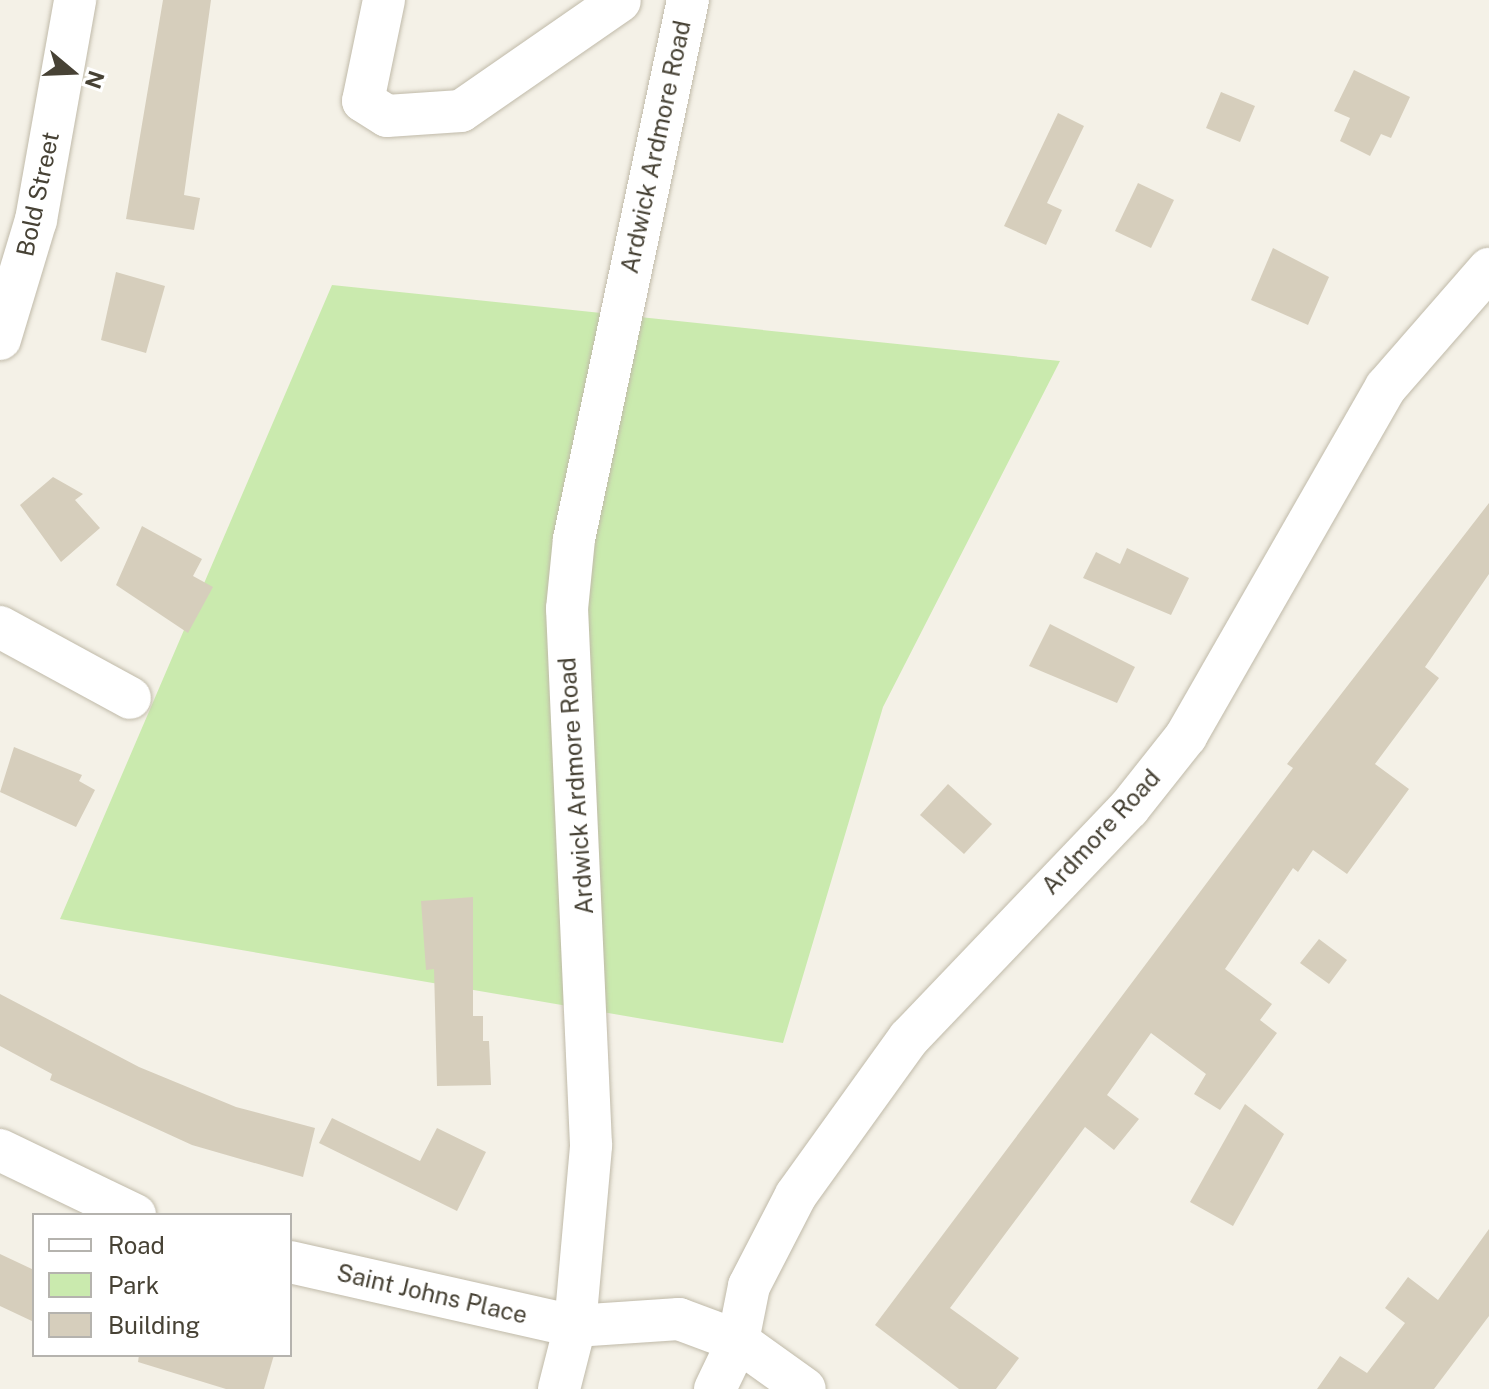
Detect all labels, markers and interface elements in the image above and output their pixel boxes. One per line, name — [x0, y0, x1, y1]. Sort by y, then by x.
street label: Ardwick Ardmore Road — [615, 18, 697, 276]
north arrow — [32, 32, 112, 112]
text: N — [80, 67, 110, 92]
street label: Bold Street — [11, 129, 65, 259]
street label: Ardwick Ardmore Road — [553, 656, 599, 916]
street label: Ardmore Road — [1036, 763, 1166, 901]
legend — [32, 1213, 292, 1357]
text: Road — [108, 1231, 165, 1259]
street label: Saint Johns Place — [334, 1258, 530, 1330]
text: Park — [108, 1271, 159, 1299]
text: Building — [108, 1311, 200, 1339]

